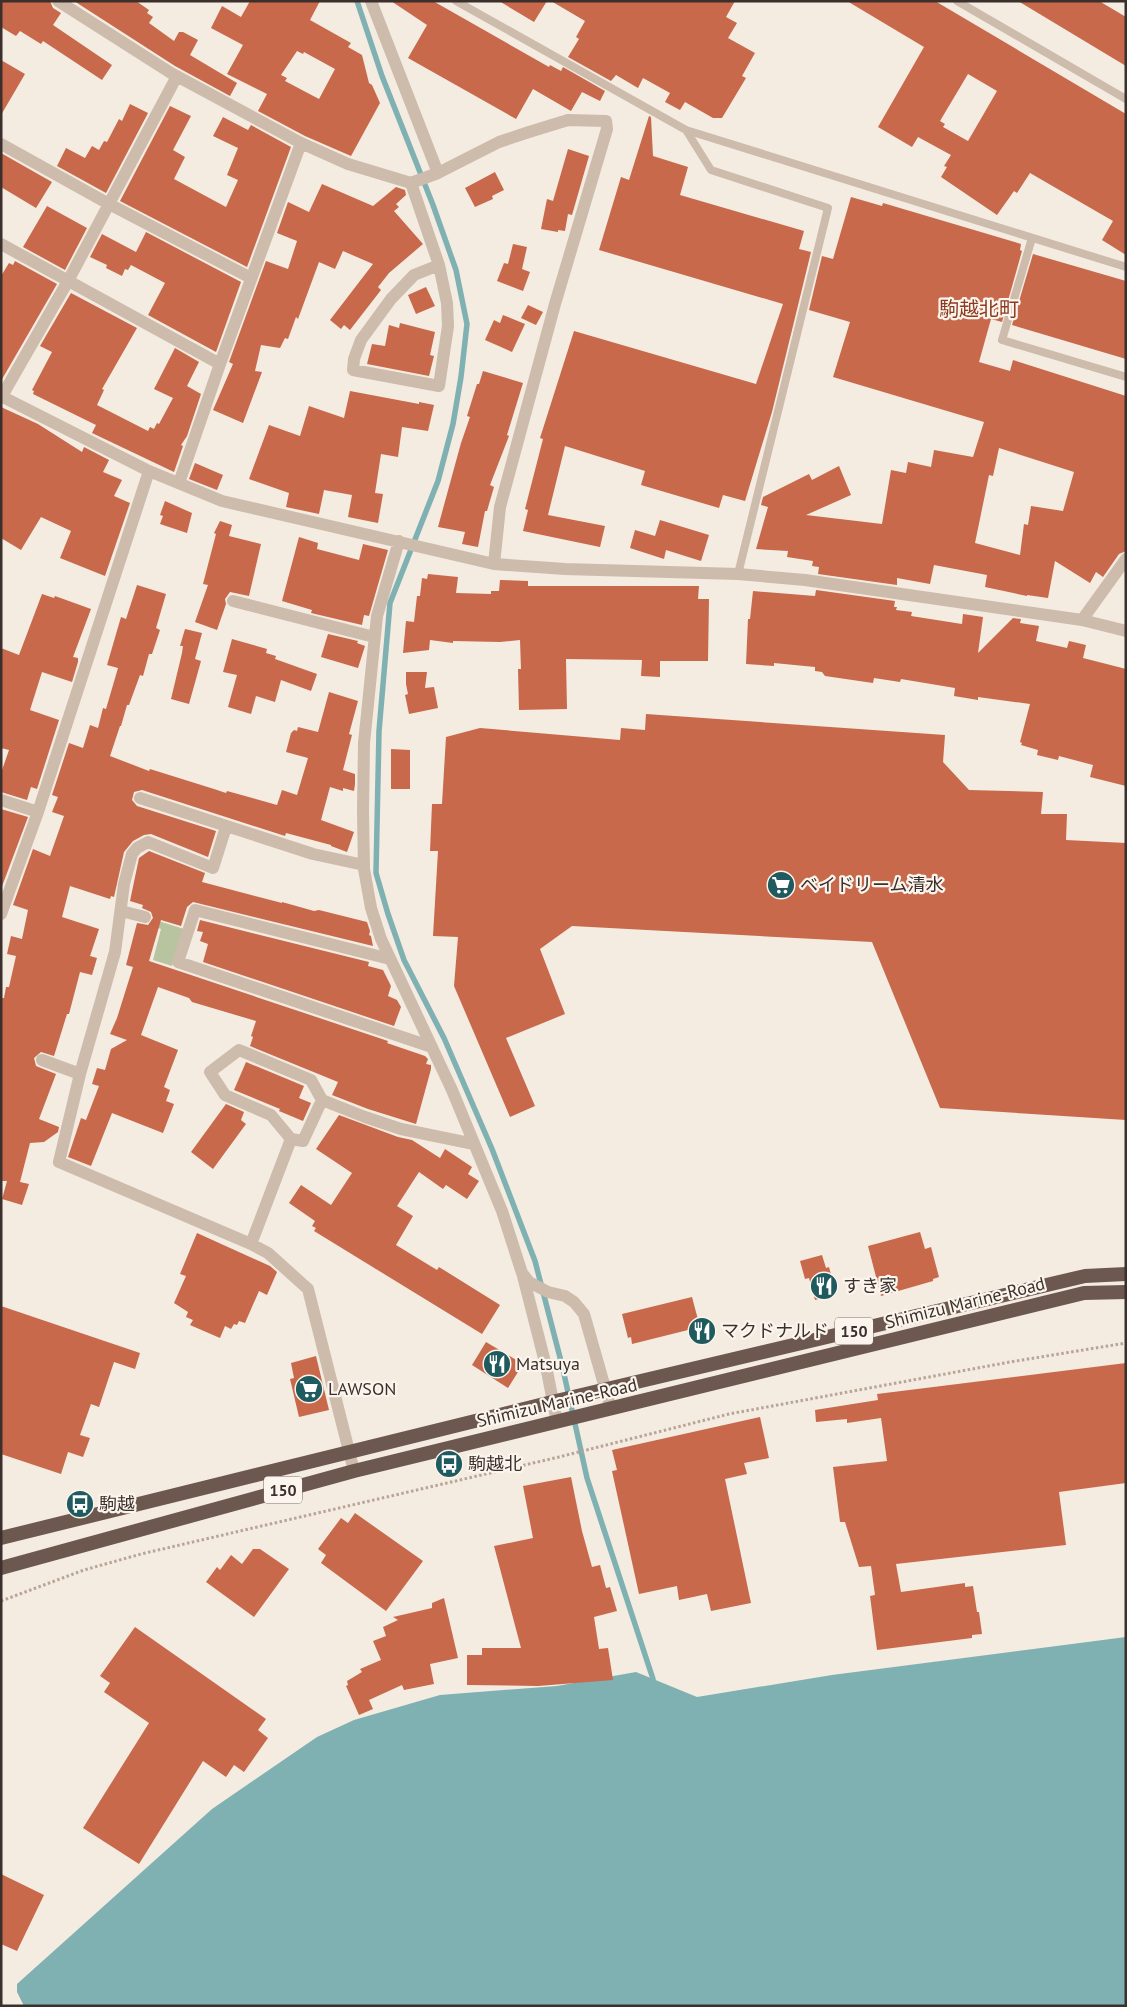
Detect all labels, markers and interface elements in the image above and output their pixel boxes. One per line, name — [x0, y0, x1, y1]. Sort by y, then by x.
district label: 駒越北町 — [939, 296, 1019, 322]
supermarket icon: ベイドリーム清水 — [766, 870, 796, 900]
place label: ベイドリーム清水 — [800, 873, 943, 896]
restaurant icon: すき家 — [809, 1271, 839, 1301]
street label: Shimizu Marine-Road — [883, 1272, 1047, 1334]
place label: すき家 — [843, 1274, 897, 1297]
restaurant icon: マクドナルド — [687, 1316, 717, 1346]
road number: 150 — [835, 1318, 873, 1344]
place label: マクドナルド — [721, 1319, 829, 1342]
restaurant icon: Matsuya — [482, 1349, 512, 1379]
place label: Matsuya — [516, 1352, 580, 1375]
street label: Shimizu Marine-Road — [474, 1373, 639, 1432]
supermarket icon: LAWSON — [294, 1374, 324, 1404]
place label: LAWSON — [328, 1377, 396, 1400]
bus stop icon: 駒越北 — [434, 1449, 464, 1479]
place label: 駒越北 — [468, 1452, 522, 1475]
road number: 150 — [264, 1476, 302, 1504]
bus stop icon: 駒越 — [65, 1489, 95, 1519]
place label: 駒越 — [99, 1492, 135, 1515]

